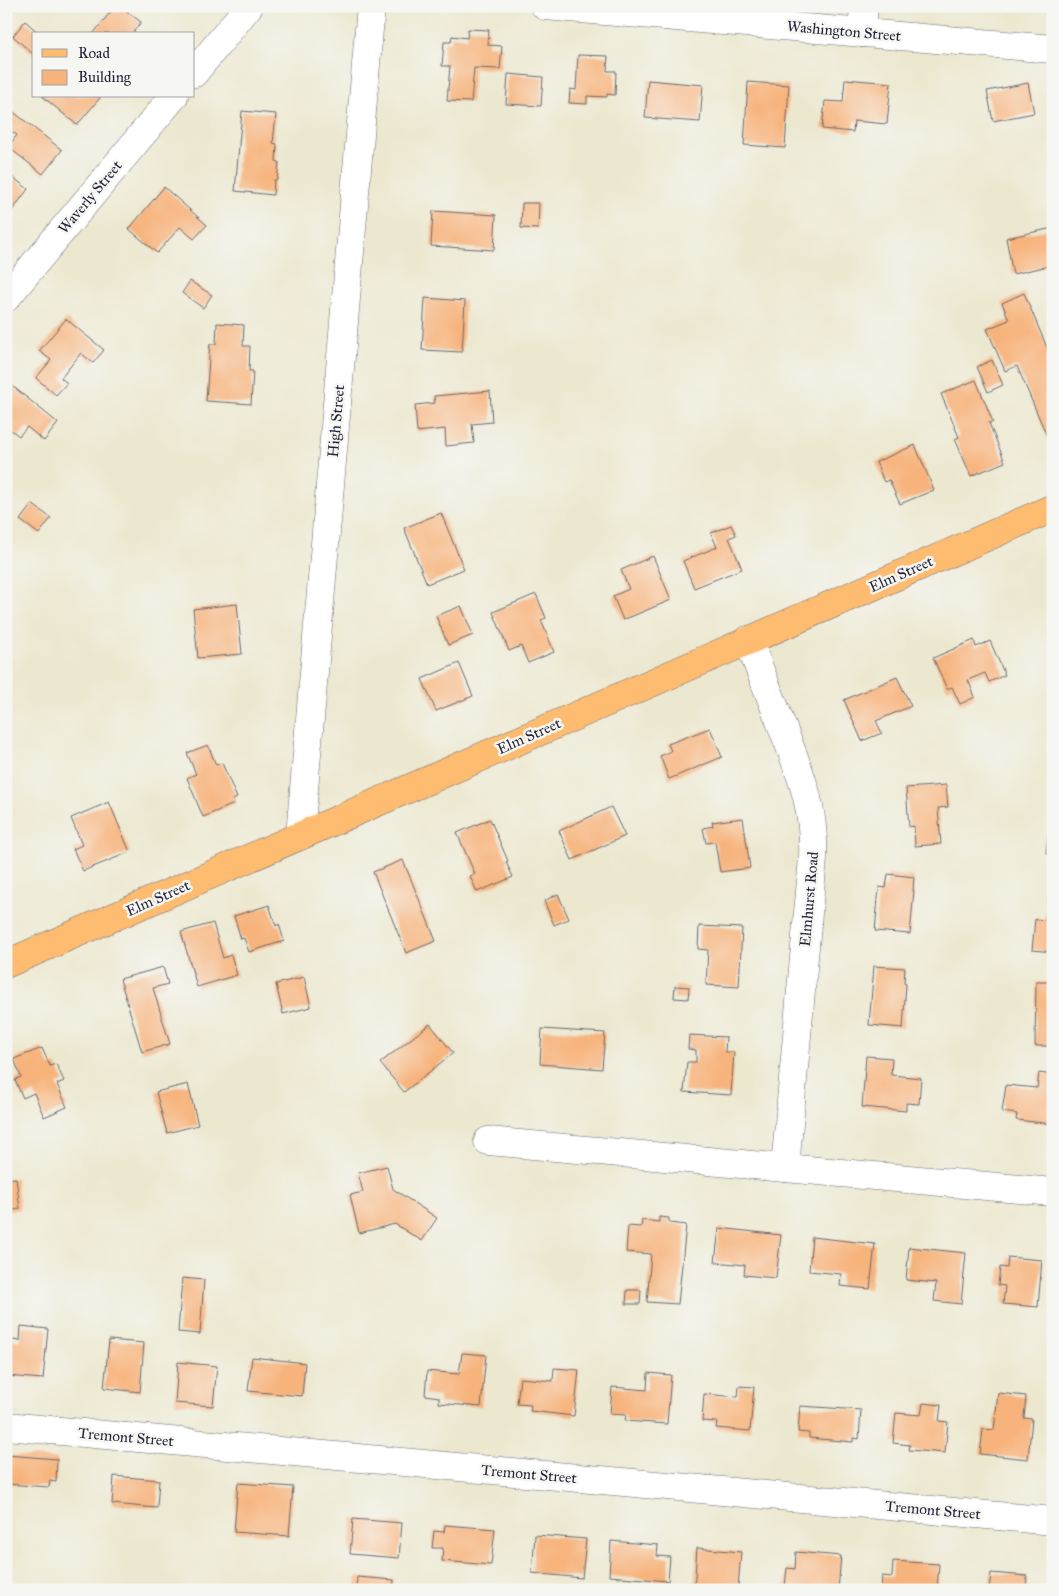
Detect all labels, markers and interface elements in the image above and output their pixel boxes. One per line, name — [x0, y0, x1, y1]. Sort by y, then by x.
street label: Washington Street — [786, 17, 902, 45]
legend — [32, 32, 195, 98]
text: Road — [78, 44, 110, 62]
text: Building — [78, 68, 132, 86]
street label: Waverly Street — [54, 156, 126, 237]
street label: High Street — [324, 383, 348, 458]
street label: Elm Street — [866, 552, 936, 596]
street label: Elm Street — [494, 714, 564, 758]
street label: Elmhurst Road — [796, 850, 822, 947]
street label: Elm Street — [123, 876, 193, 920]
street label: Tremont Street — [78, 1424, 175, 1450]
street label: Tremont Street — [481, 1461, 578, 1487]
street label: Tremont Street — [885, 1497, 982, 1523]

